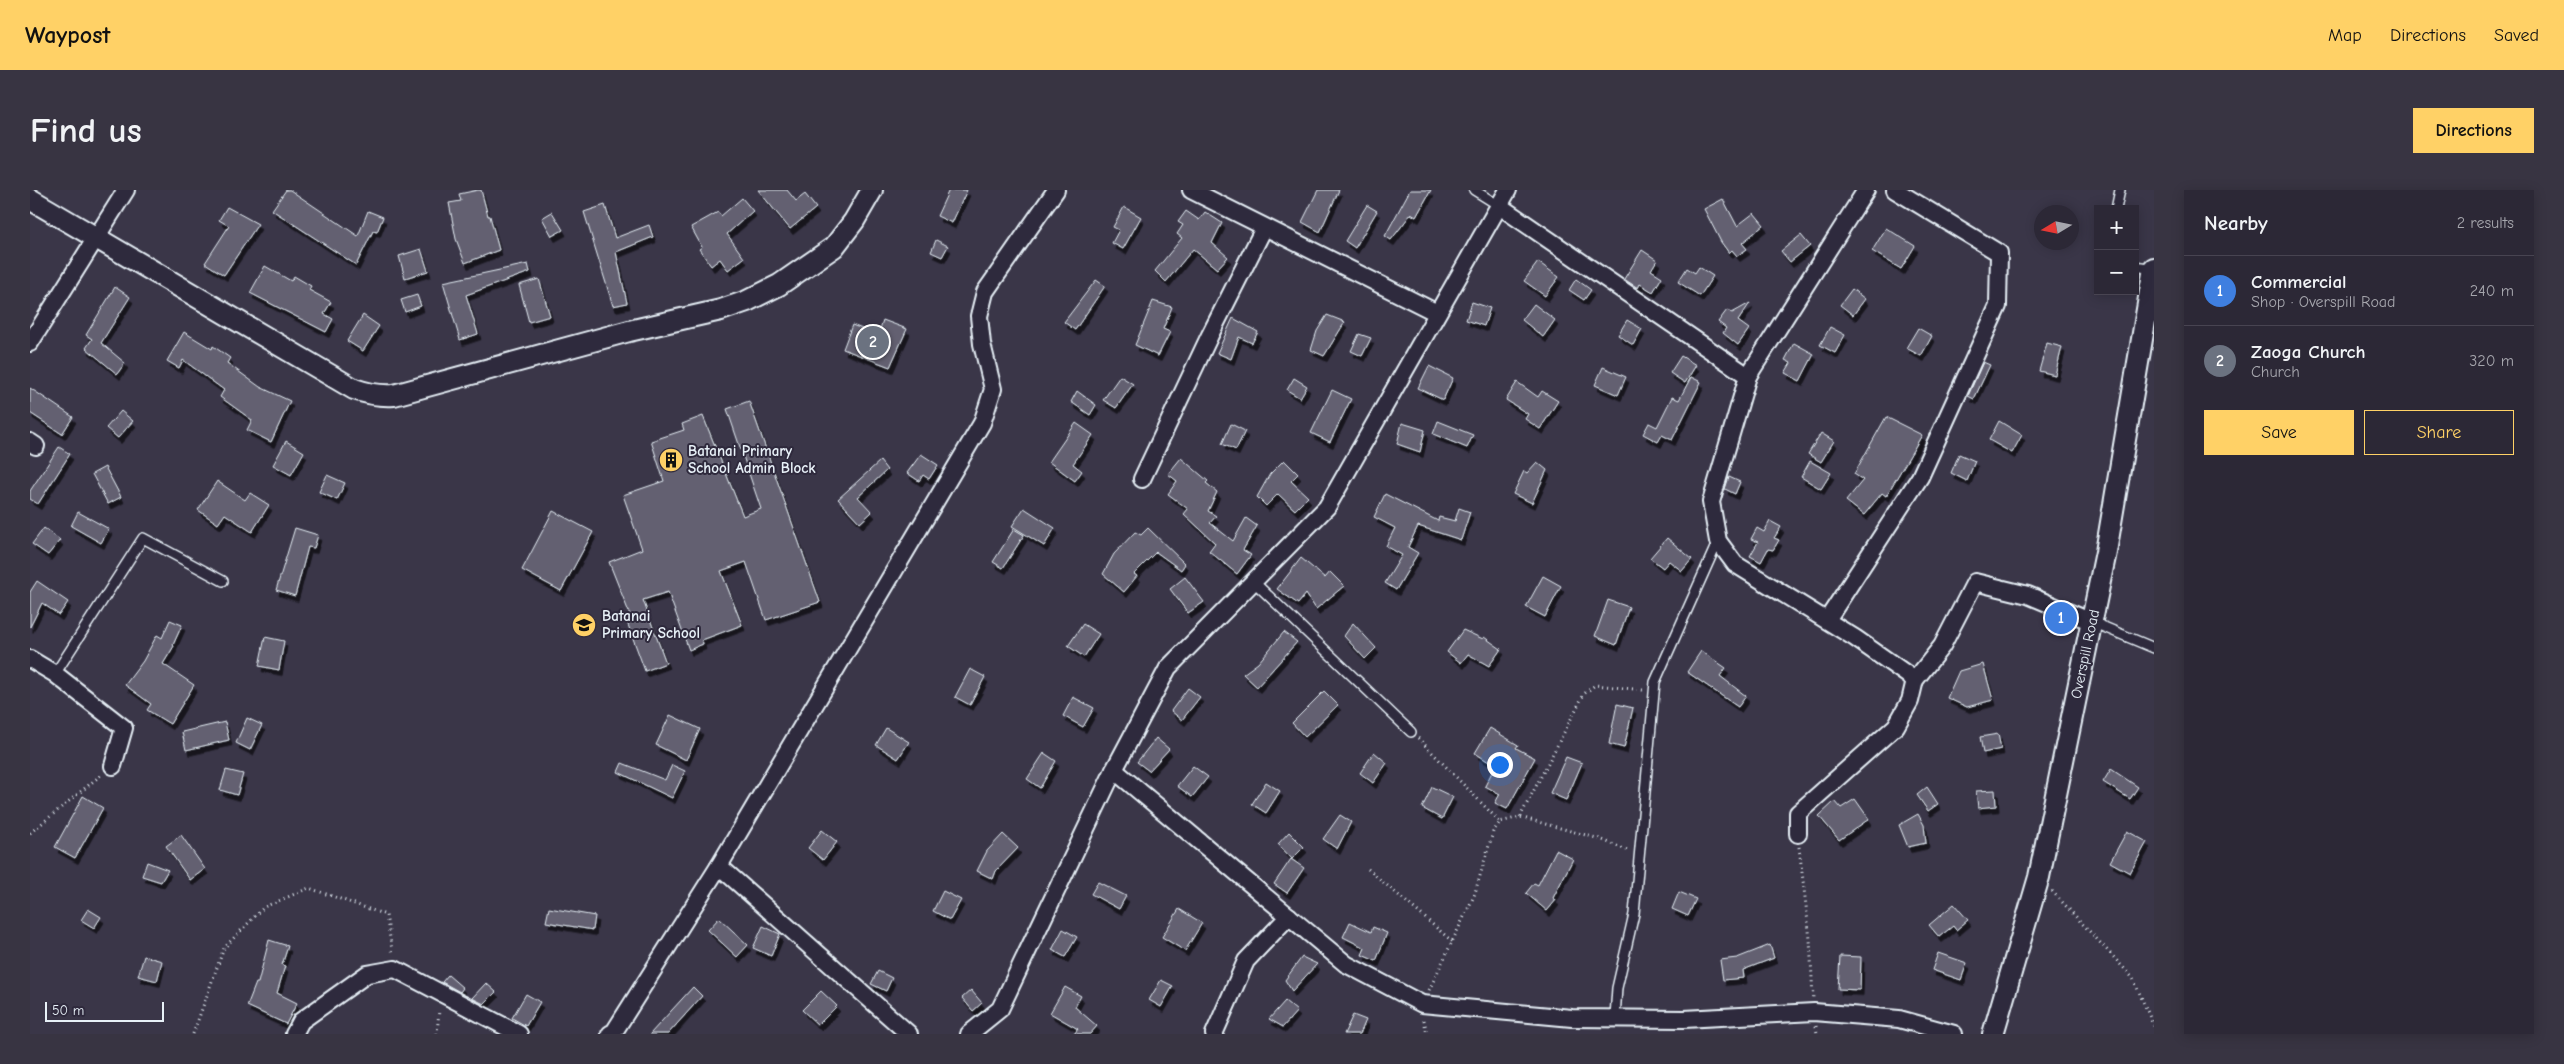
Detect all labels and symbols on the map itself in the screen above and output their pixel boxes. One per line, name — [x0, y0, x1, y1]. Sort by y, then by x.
north arrow — [2034, 205, 2079, 250]
pin: 2 — [857, 323, 889, 361]
place label: Batanai Primary School Admin Block — [688, 442, 816, 477]
building icon: Batanai Primary School Admin Block — [658, 447, 684, 473]
pin: 1 — [2045, 599, 2077, 637]
place label: Batanai Primary School — [602, 607, 700, 642]
street label: Overspill Road — [2067, 608, 2103, 700]
school or university icon: Batanai Primary School — [571, 612, 597, 638]
your location — [1487, 752, 1513, 778]
scale bar — [45, 999, 164, 1022]

